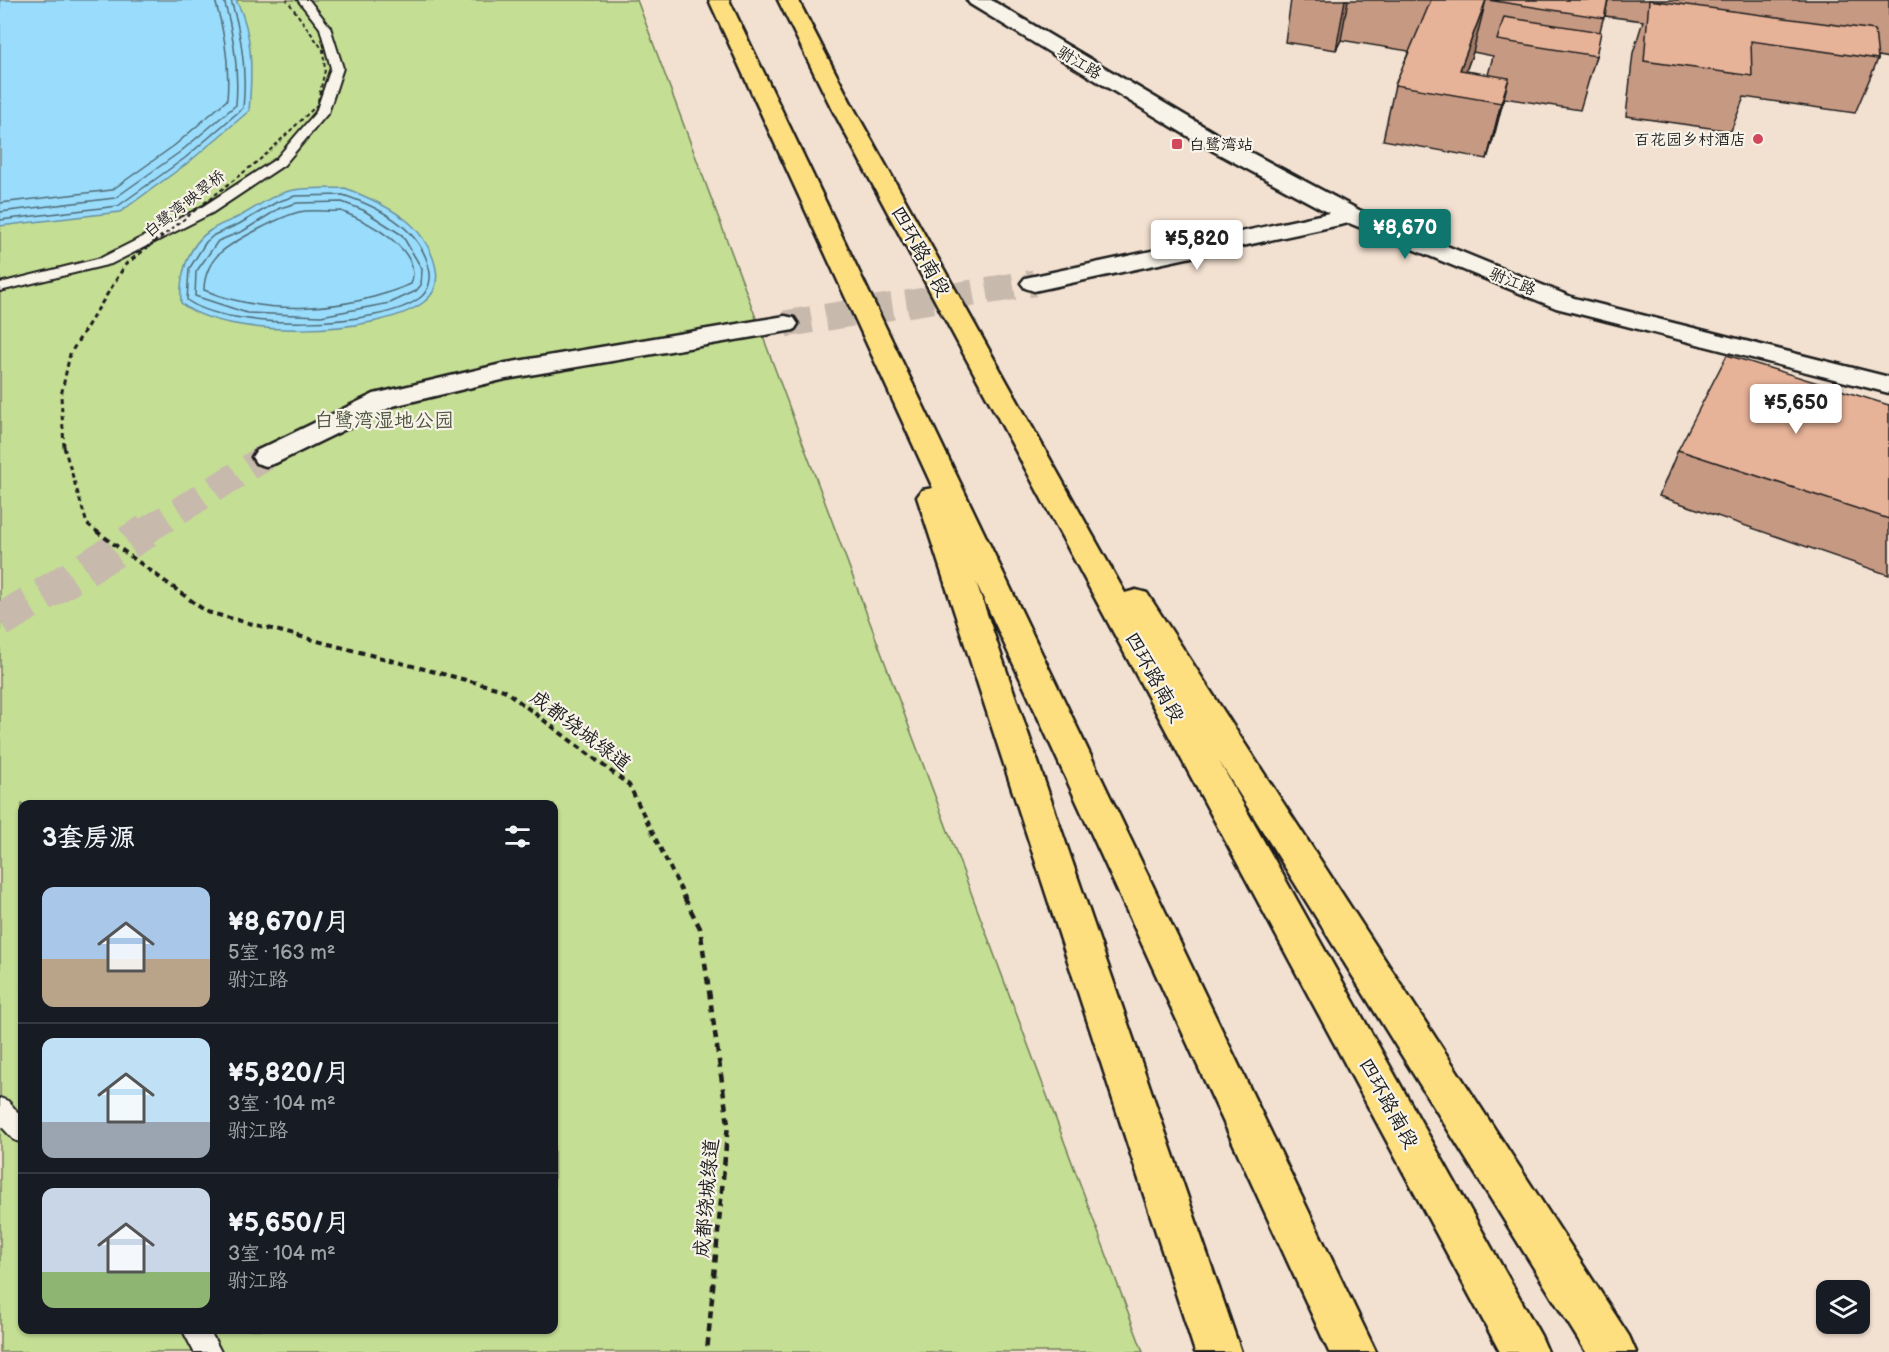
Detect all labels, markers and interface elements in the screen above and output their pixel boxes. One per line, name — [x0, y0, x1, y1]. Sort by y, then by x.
street label: 驸江路 — [1054, 43, 1105, 84]
place label: 百花园乡村酒店 — [1634, 131, 1746, 150]
marker: 百花园乡村酒店 — [1751, 132, 1765, 146]
place label: 白鹭湾站 — [1189, 136, 1253, 155]
marker: 白鹭湾站 — [1170, 137, 1184, 151]
street label: 白鹭湾·映翠桥 — [141, 167, 229, 242]
street label: 四环路南段 — [885, 202, 955, 301]
pin: ¥8,670 — [1356, 209, 1454, 260]
text: ¥8,670 — [1373, 216, 1437, 240]
pin: ¥5,820 — [1148, 220, 1246, 271]
text: ¥5,820 — [1165, 227, 1229, 251]
street label: 驸江路 — [1487, 265, 1538, 300]
pin: ¥5,650 — [1747, 384, 1845, 435]
text: ¥5,650 — [1764, 391, 1828, 415]
park label: 白鹭湾湿地公园 — [314, 409, 454, 433]
street label: 四环路南段 — [1119, 628, 1189, 727]
street label: 成都绕城绿道 — [525, 685, 636, 776]
icon: filters — [501, 820, 534, 853]
text: 3套房源 — [42, 823, 135, 854]
text: ¥8,670/月 — [228, 907, 350, 938]
icon: home — [90, 911, 162, 983]
text: 5室 · 163 m² — [228, 941, 335, 965]
text: 驸江路 — [228, 968, 288, 992]
street label: 四环路南段 — [1353, 1054, 1423, 1153]
text: ¥5,820/月 — [228, 1058, 350, 1089]
icon: home — [90, 1062, 162, 1134]
text: 3室 · 104 m² — [228, 1092, 336, 1116]
text: 驸江路 — [228, 1119, 288, 1143]
street label: 成都绕城绿道 — [690, 1137, 724, 1259]
text: ¥5,650/月 — [228, 1208, 350, 1239]
icon: home — [90, 1212, 162, 1284]
text: 3室 · 104 m² — [228, 1242, 336, 1266]
text: 驸江路 — [228, 1269, 288, 1293]
map controls — [1816, 1280, 1870, 1334]
button: layers — [1816, 1280, 1870, 1334]

